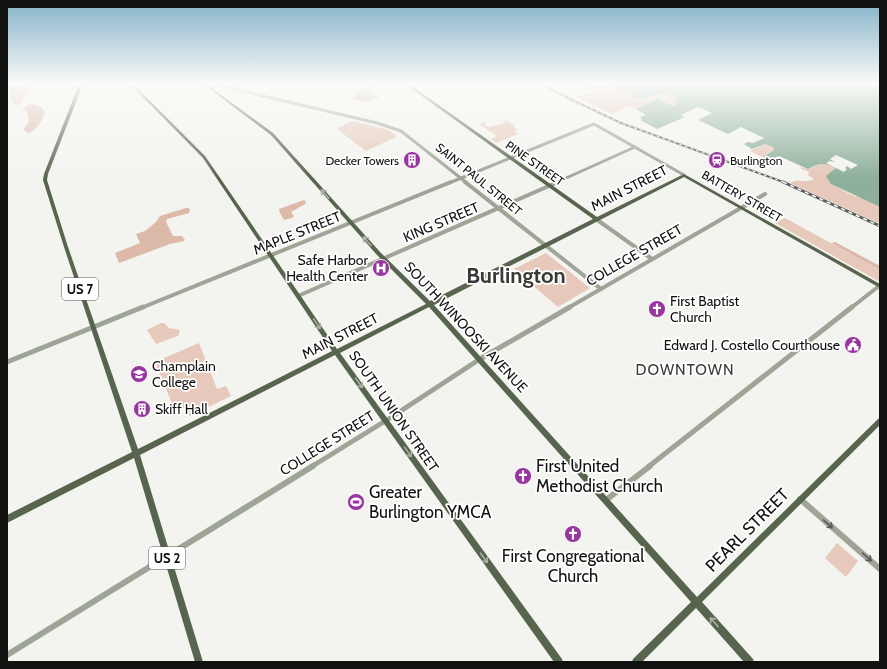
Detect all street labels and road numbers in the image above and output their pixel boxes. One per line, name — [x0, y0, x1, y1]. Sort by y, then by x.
street label: PINE STREET — [503, 137, 568, 189]
street label: SAINT PAUL STREET — [433, 140, 525, 219]
street label: MAIN STREET — [588, 161, 671, 215]
street label: BATTERY STREET — [699, 167, 785, 225]
street label: KING STREET — [400, 198, 482, 246]
street label: MAPLE STREET — [251, 207, 344, 259]
street label: COLLEGE STREET — [583, 220, 686, 290]
street label: SOUTH WINOOSKI AVENUE — [401, 258, 532, 396]
road number: US 7 — [62, 278, 98, 300]
street label: MAIN STREET — [299, 309, 382, 363]
street label: SOUTH UNION STREET — [345, 347, 443, 476]
street label: COLLEGE STREET — [276, 406, 378, 479]
street label: PEARL STREET — [701, 484, 793, 576]
road number: US 2 — [149, 547, 185, 569]

